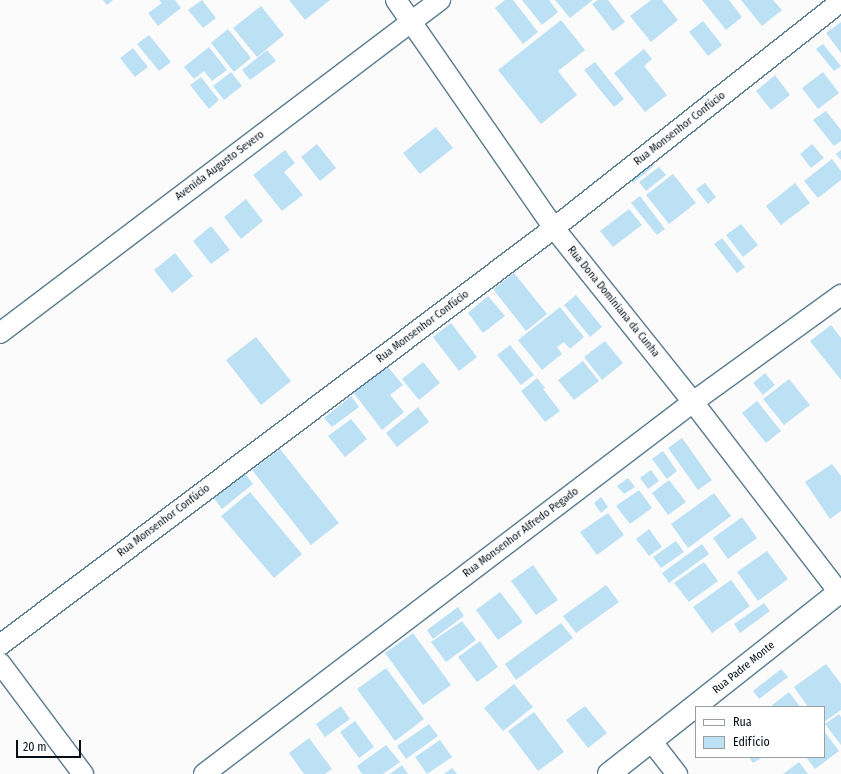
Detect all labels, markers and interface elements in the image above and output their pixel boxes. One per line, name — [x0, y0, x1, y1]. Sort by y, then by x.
street label: Rua Monsenhor Confúcio — [632, 89, 728, 169]
street label: Avenida Augusto Severo — [173, 128, 267, 204]
street label: Rua Dona Dominiana da Cunha — [564, 244, 662, 360]
street label: Rua Monsenhor Confúcio — [374, 288, 472, 366]
street label: Rua Monsenhor Confúcio — [115, 482, 213, 560]
street label: Rua Monsenhor Alfredo Pegado — [461, 485, 581, 581]
street label: Rua Padre Monte — [710, 639, 778, 697]
legend — [695, 706, 825, 758]
text: Rua — [733, 715, 752, 729]
scale bar — [18, 732, 83, 758]
text: Edifício — [733, 735, 770, 749]
text: 20 m — [23, 740, 47, 754]

